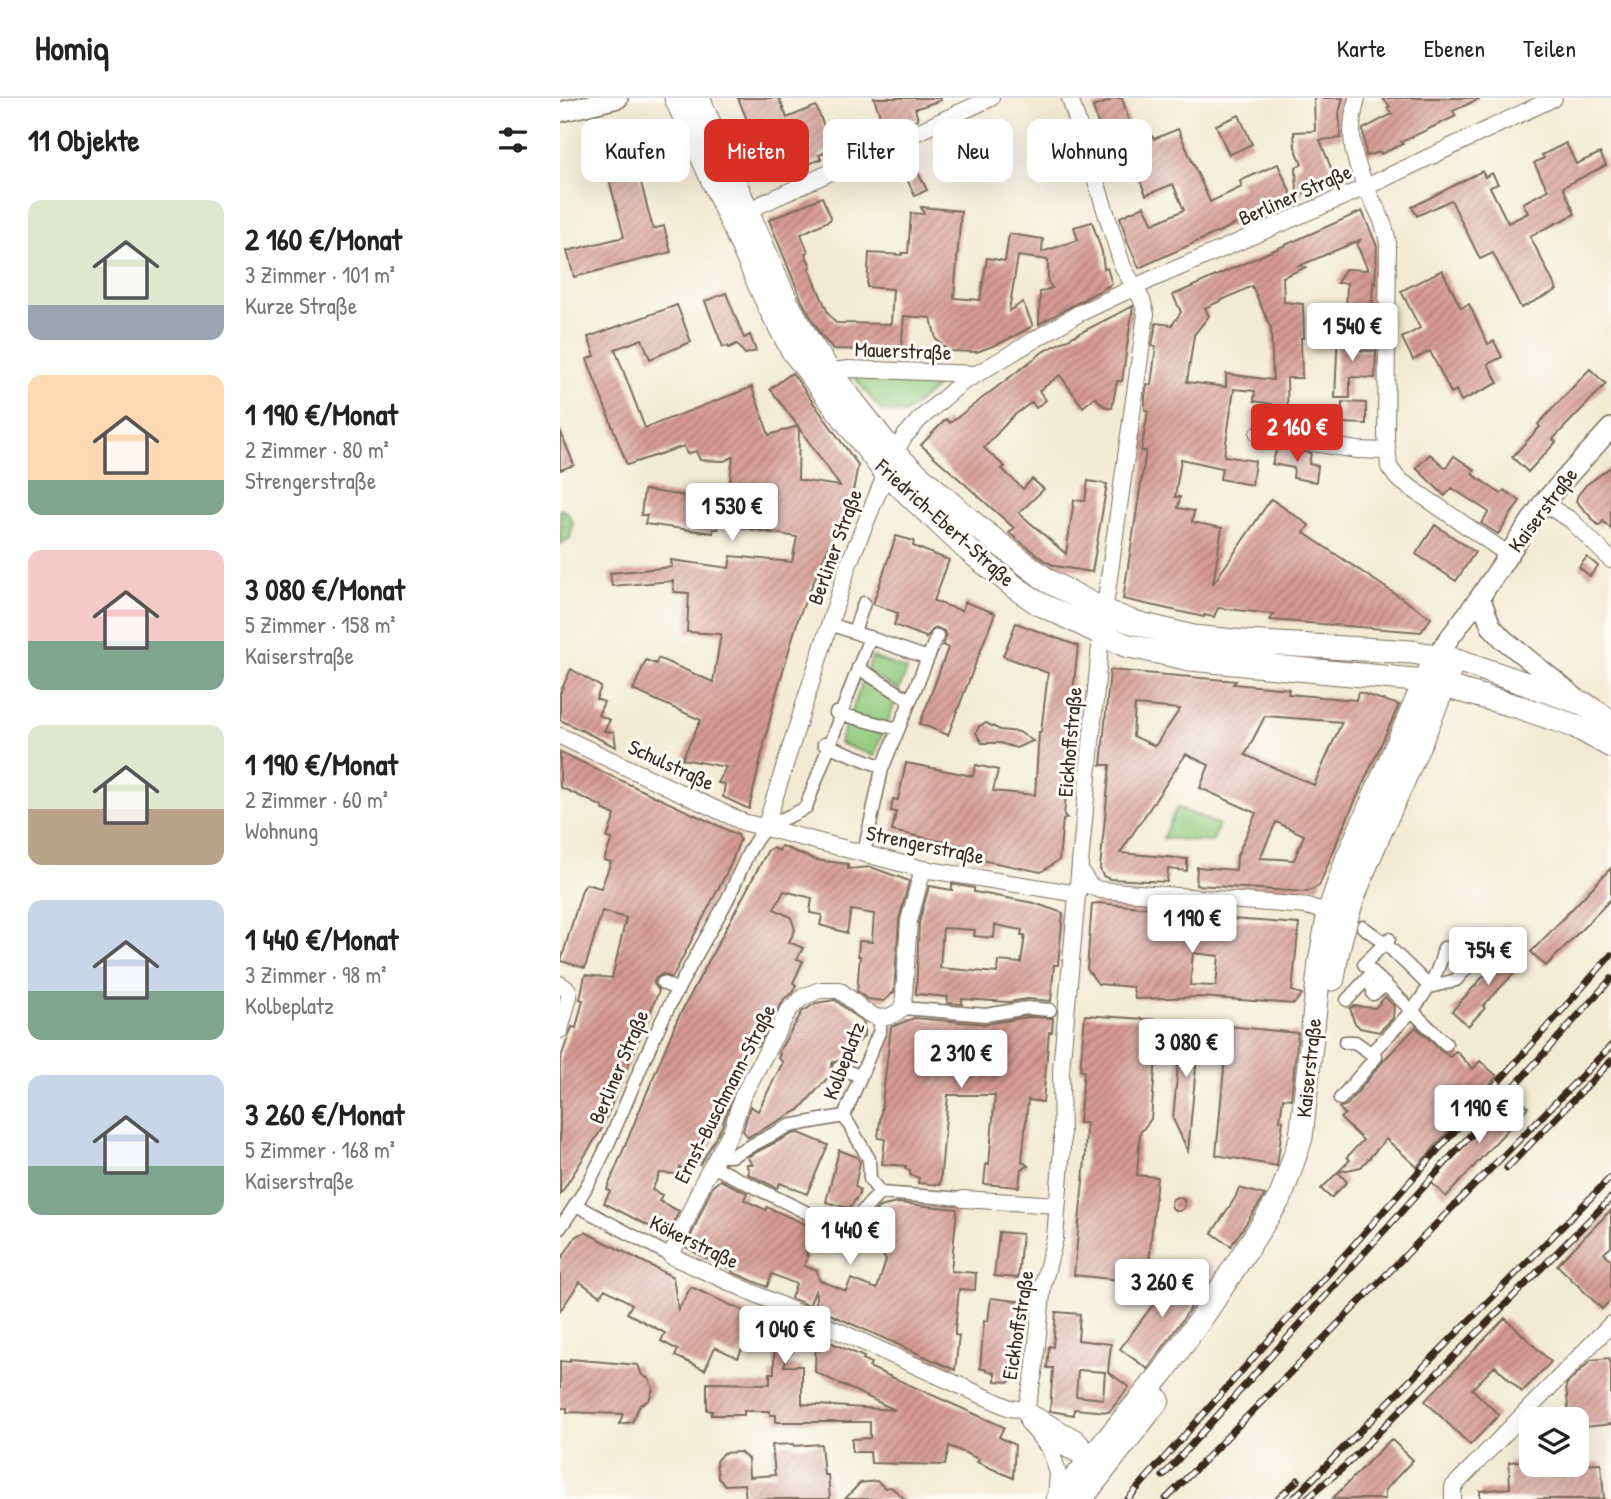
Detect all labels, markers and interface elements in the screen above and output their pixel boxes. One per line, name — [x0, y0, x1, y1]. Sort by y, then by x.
text: Homiq — [35, 26, 109, 70]
text: Karte — [1337, 32, 1386, 64]
text: Ebenen — [1424, 32, 1485, 64]
text: Teilen — [1523, 32, 1576, 64]
chip: Kaufen — [581, 119, 690, 182]
chip: Mieten — [704, 119, 809, 182]
chip: Filter — [823, 119, 919, 182]
chip: Neu — [933, 119, 1013, 182]
chip: Wohnung — [1027, 119, 1152, 182]
text: 11 Objekte — [28, 120, 139, 160]
icon: filters — [494, 121, 532, 159]
street label: Berliner Straße — [1234, 157, 1356, 232]
text: 2 160 €/Monat — [245, 219, 402, 259]
icon: home — [84, 228, 168, 312]
text: 3 Zimmer · 101 m² — [245, 259, 395, 290]
text: Kurze Straße — [245, 290, 357, 321]
pin: 1 540 € — [1287, 303, 1417, 363]
text: 1 540 € — [1323, 310, 1381, 341]
street label: Mauerstraße — [854, 334, 952, 367]
text: 1 190 €/Monat — [245, 394, 398, 434]
icon: home — [84, 403, 168, 487]
pin: 2 160 € — [1232, 404, 1362, 464]
text: 2 160 € — [1267, 411, 1327, 442]
text: 2 Zimmer · 80 m² — [245, 434, 389, 465]
street label: Friedrich-Ebert-Straße — [869, 452, 1021, 593]
street label: Kaiserstraße — [1501, 461, 1584, 558]
text: Strengerstraße — [245, 465, 376, 496]
pin: 1 530 € — [667, 484, 797, 543]
street label: Berliner Straße — [800, 485, 869, 609]
text: 1 530 € — [702, 490, 762, 521]
text: 3 080 €/Monat — [245, 569, 405, 609]
icon: home — [84, 578, 168, 662]
text: 5 Zimmer · 158 m² — [245, 609, 396, 640]
text: Kaiserstraße — [245, 640, 354, 671]
street label: Eickhoffstraße — [1050, 686, 1089, 798]
street label: Schulstraße — [624, 732, 719, 797]
text: 1 190 €/Monat — [245, 744, 398, 784]
icon: home — [84, 753, 168, 837]
text: 2 Zimmer · 60 m² — [245, 784, 388, 815]
text: Wohnung — [245, 815, 318, 846]
street label: Strengerstraße — [864, 818, 987, 871]
pin: 1 190 € — [1127, 896, 1257, 955]
text: 1 190 € — [1163, 902, 1221, 933]
text: 1 440 €/Monat — [245, 919, 398, 959]
icon: home — [84, 928, 168, 1012]
pin: 754 € — [1439, 928, 1537, 987]
text: 754 € — [1465, 934, 1511, 965]
text: 3 Zimmer · 98 m² — [245, 959, 387, 990]
text: Kolbeplatz — [245, 990, 334, 1021]
street label: Ernst-Buschmann-Straße — [667, 999, 782, 1188]
street label: Berliner Straße — [582, 1006, 655, 1128]
street label: Kaiserstraße — [1289, 1017, 1328, 1119]
street label: Kolbeplatz — [815, 1018, 872, 1104]
pin: 3 080 € — [1121, 1020, 1251, 1079]
text: 3 080 € — [1155, 1026, 1217, 1057]
pin: 2 310 € — [896, 1030, 1026, 1090]
text: 2 310 € — [930, 1037, 992, 1068]
pin: 1 190 € — [1414, 1086, 1544, 1145]
text: 1 190 € — [1450, 1092, 1508, 1123]
text: 3 260 €/Monat — [245, 1094, 404, 1134]
icon: home — [84, 1103, 168, 1187]
text: 5 Zimmer · 168 m² — [245, 1134, 395, 1165]
text: Kaiserstraße — [245, 1165, 354, 1196]
street label: Kökerstraße — [645, 1208, 744, 1276]
pin: 1 440 € — [785, 1208, 915, 1267]
text: 1 440 € — [821, 1214, 879, 1245]
pin: 3 260 € — [1097, 1260, 1227, 1319]
text: 3 260 € — [1131, 1266, 1193, 1297]
street label: Eickhoffstraße — [995, 1268, 1040, 1382]
pin: 1 040 € — [720, 1306, 850, 1366]
text: 1 040 € — [755, 1313, 815, 1344]
map controls — [1519, 1407, 1589, 1477]
button: layers — [1519, 1407, 1589, 1477]

